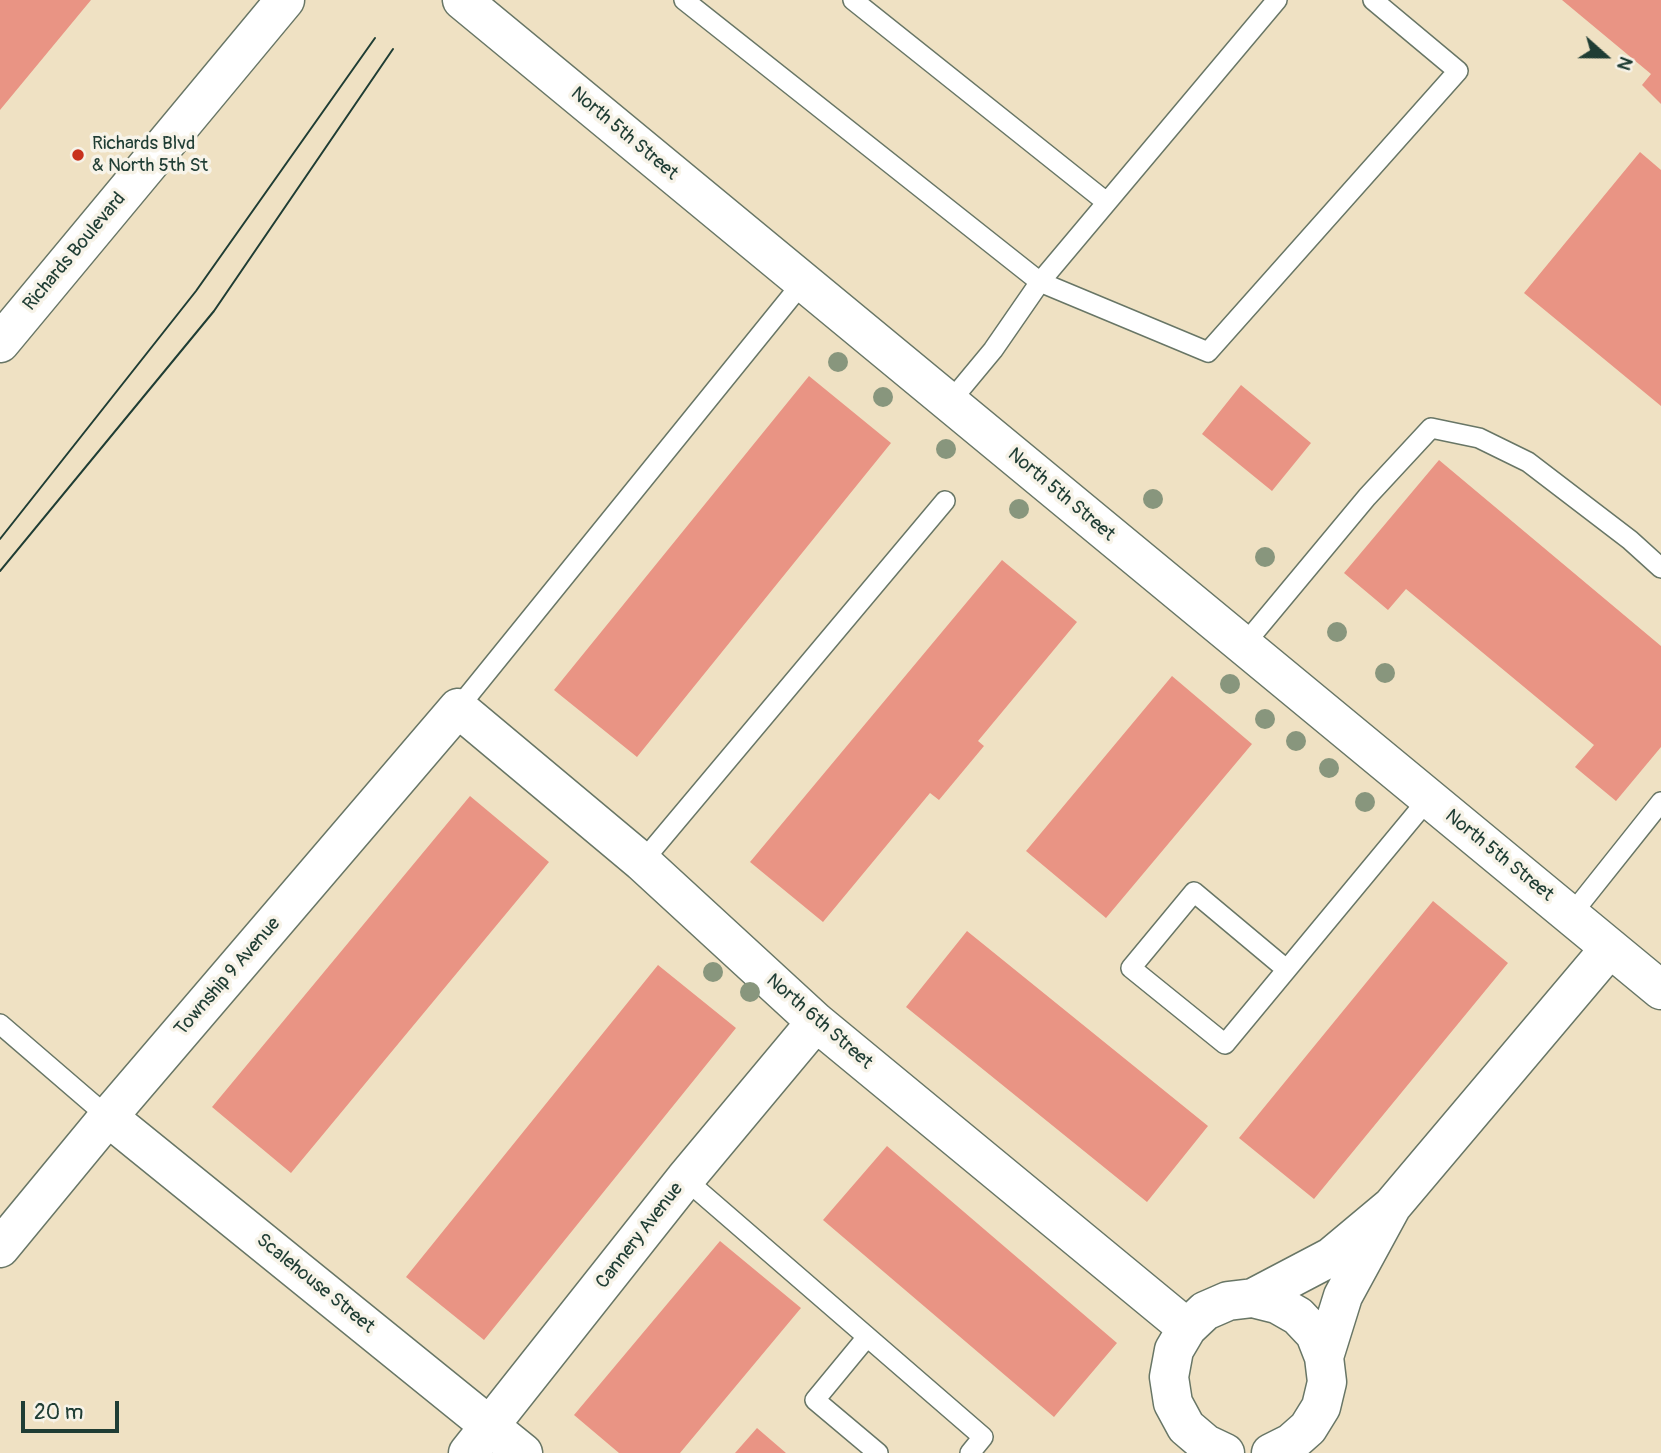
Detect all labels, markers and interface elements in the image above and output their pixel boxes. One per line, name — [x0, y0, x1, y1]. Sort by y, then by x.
north arrow — [1570, 21, 1640, 91]
text: N — [1611, 53, 1638, 74]
street label: North 5th Street — [566, 83, 682, 185]
place label: Richards Blvd & North 5th St — [92, 133, 208, 177]
marker: Richards Blvd & North 5th St — [70, 147, 86, 163]
street label: Richards Boulevard — [19, 188, 131, 316]
street label: North 5th Street — [1003, 444, 1119, 546]
street label: North 5th Street — [1440, 805, 1558, 907]
street label: Township 9 Avenue — [170, 913, 286, 1041]
street label: North 6th Street — [761, 970, 877, 1074]
street label: Cannery Avenue — [592, 1178, 688, 1294]
street label: Scalehouse Street — [251, 1229, 379, 1339]
scale bar — [24, 1386, 122, 1430]
text: 20 m — [34, 1399, 83, 1426]

